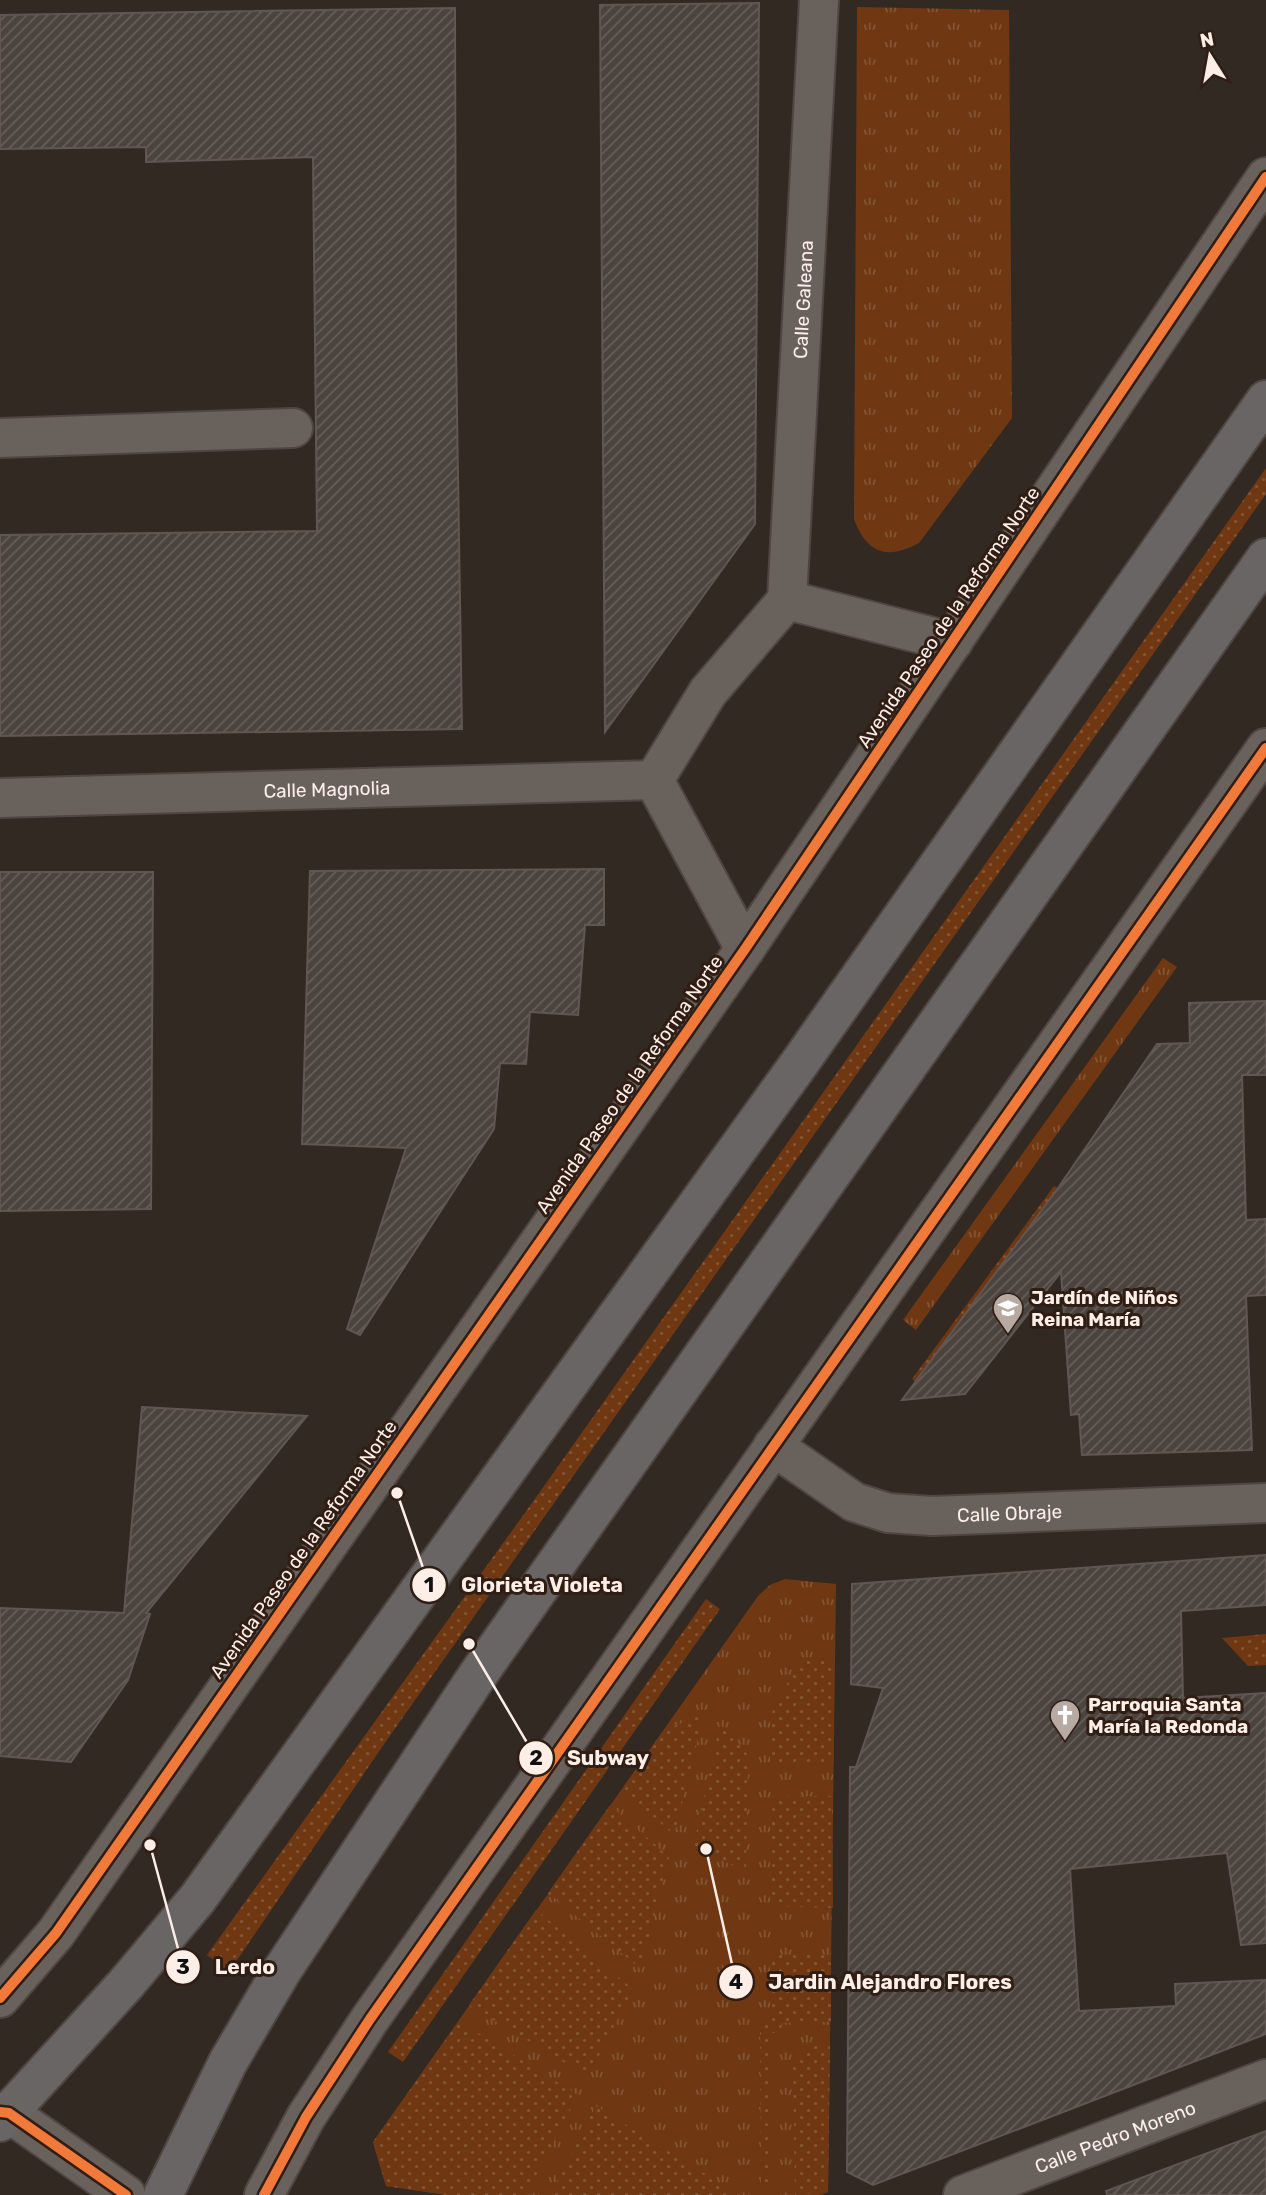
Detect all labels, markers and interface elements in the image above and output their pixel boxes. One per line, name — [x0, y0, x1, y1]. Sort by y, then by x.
north arrow — [1175, 21, 1245, 91]
text: N — [1198, 27, 1216, 52]
street label: Calle Galeana — [789, 239, 818, 359]
street label: Avenida Paseo de la Reforma Norte — [852, 482, 1045, 752]
street label: Calle Magnolia — [263, 776, 391, 803]
street label: Avenida Paseo de la Reforma Norte — [531, 951, 728, 1218]
place label: Jardín de Niños Reina María — [1031, 1286, 1178, 1331]
school or university icon: Jardín de Niños Reina María — [991, 1291, 1025, 1335]
street label: Avenida Paseo de la Reforma Norte — [205, 1416, 402, 1683]
street label: Calle Obraje — [957, 1500, 1063, 1527]
callout: Glorieta Violeta — [412, 1564, 637, 1606]
text: 1 — [424, 1572, 434, 1597]
text: Glorieta Violeta — [461, 1572, 623, 1597]
place label: Parroquia Santa María la Redonda — [1088, 1693, 1248, 1738]
church icon: Parroquia Santa María la Redonda — [1048, 1698, 1082, 1742]
callout: Subway — [518, 1737, 663, 1779]
text: 2 — [529, 1745, 543, 1770]
text: Subway — [567, 1745, 650, 1770]
callout: Lerdo — [165, 1946, 289, 1988]
text: 3 — [176, 1954, 190, 1979]
text: Lerdo — [215, 1954, 275, 1979]
callout: Jardin Alejandro Flores — [719, 1961, 1026, 2003]
text: 4 — [729, 1969, 743, 1994]
text: Jardin Alejandro Flores — [768, 1969, 1012, 1994]
street label: Calle Pedro Moreno — [1032, 2096, 1199, 2178]

